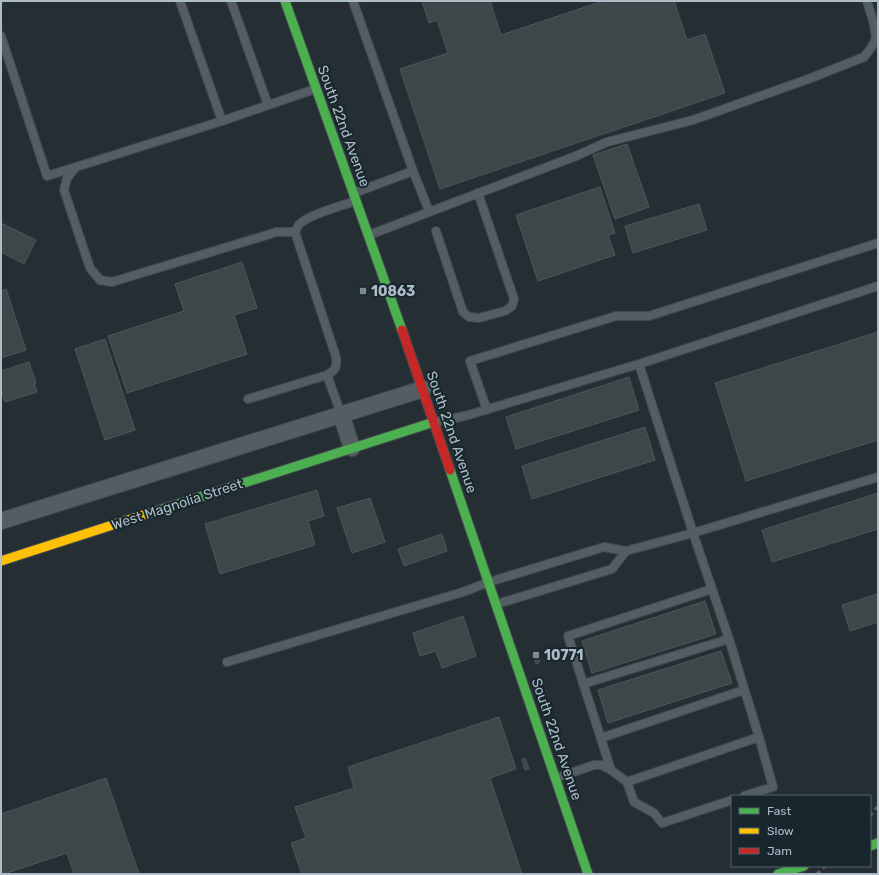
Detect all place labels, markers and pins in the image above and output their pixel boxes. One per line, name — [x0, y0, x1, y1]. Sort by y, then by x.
place label: 10863 — [371, 283, 415, 300]
marker: 10863 — [358, 286, 368, 296]
place label: 10771 — [544, 647, 584, 664]
marker: 10771 — [531, 650, 541, 660]

